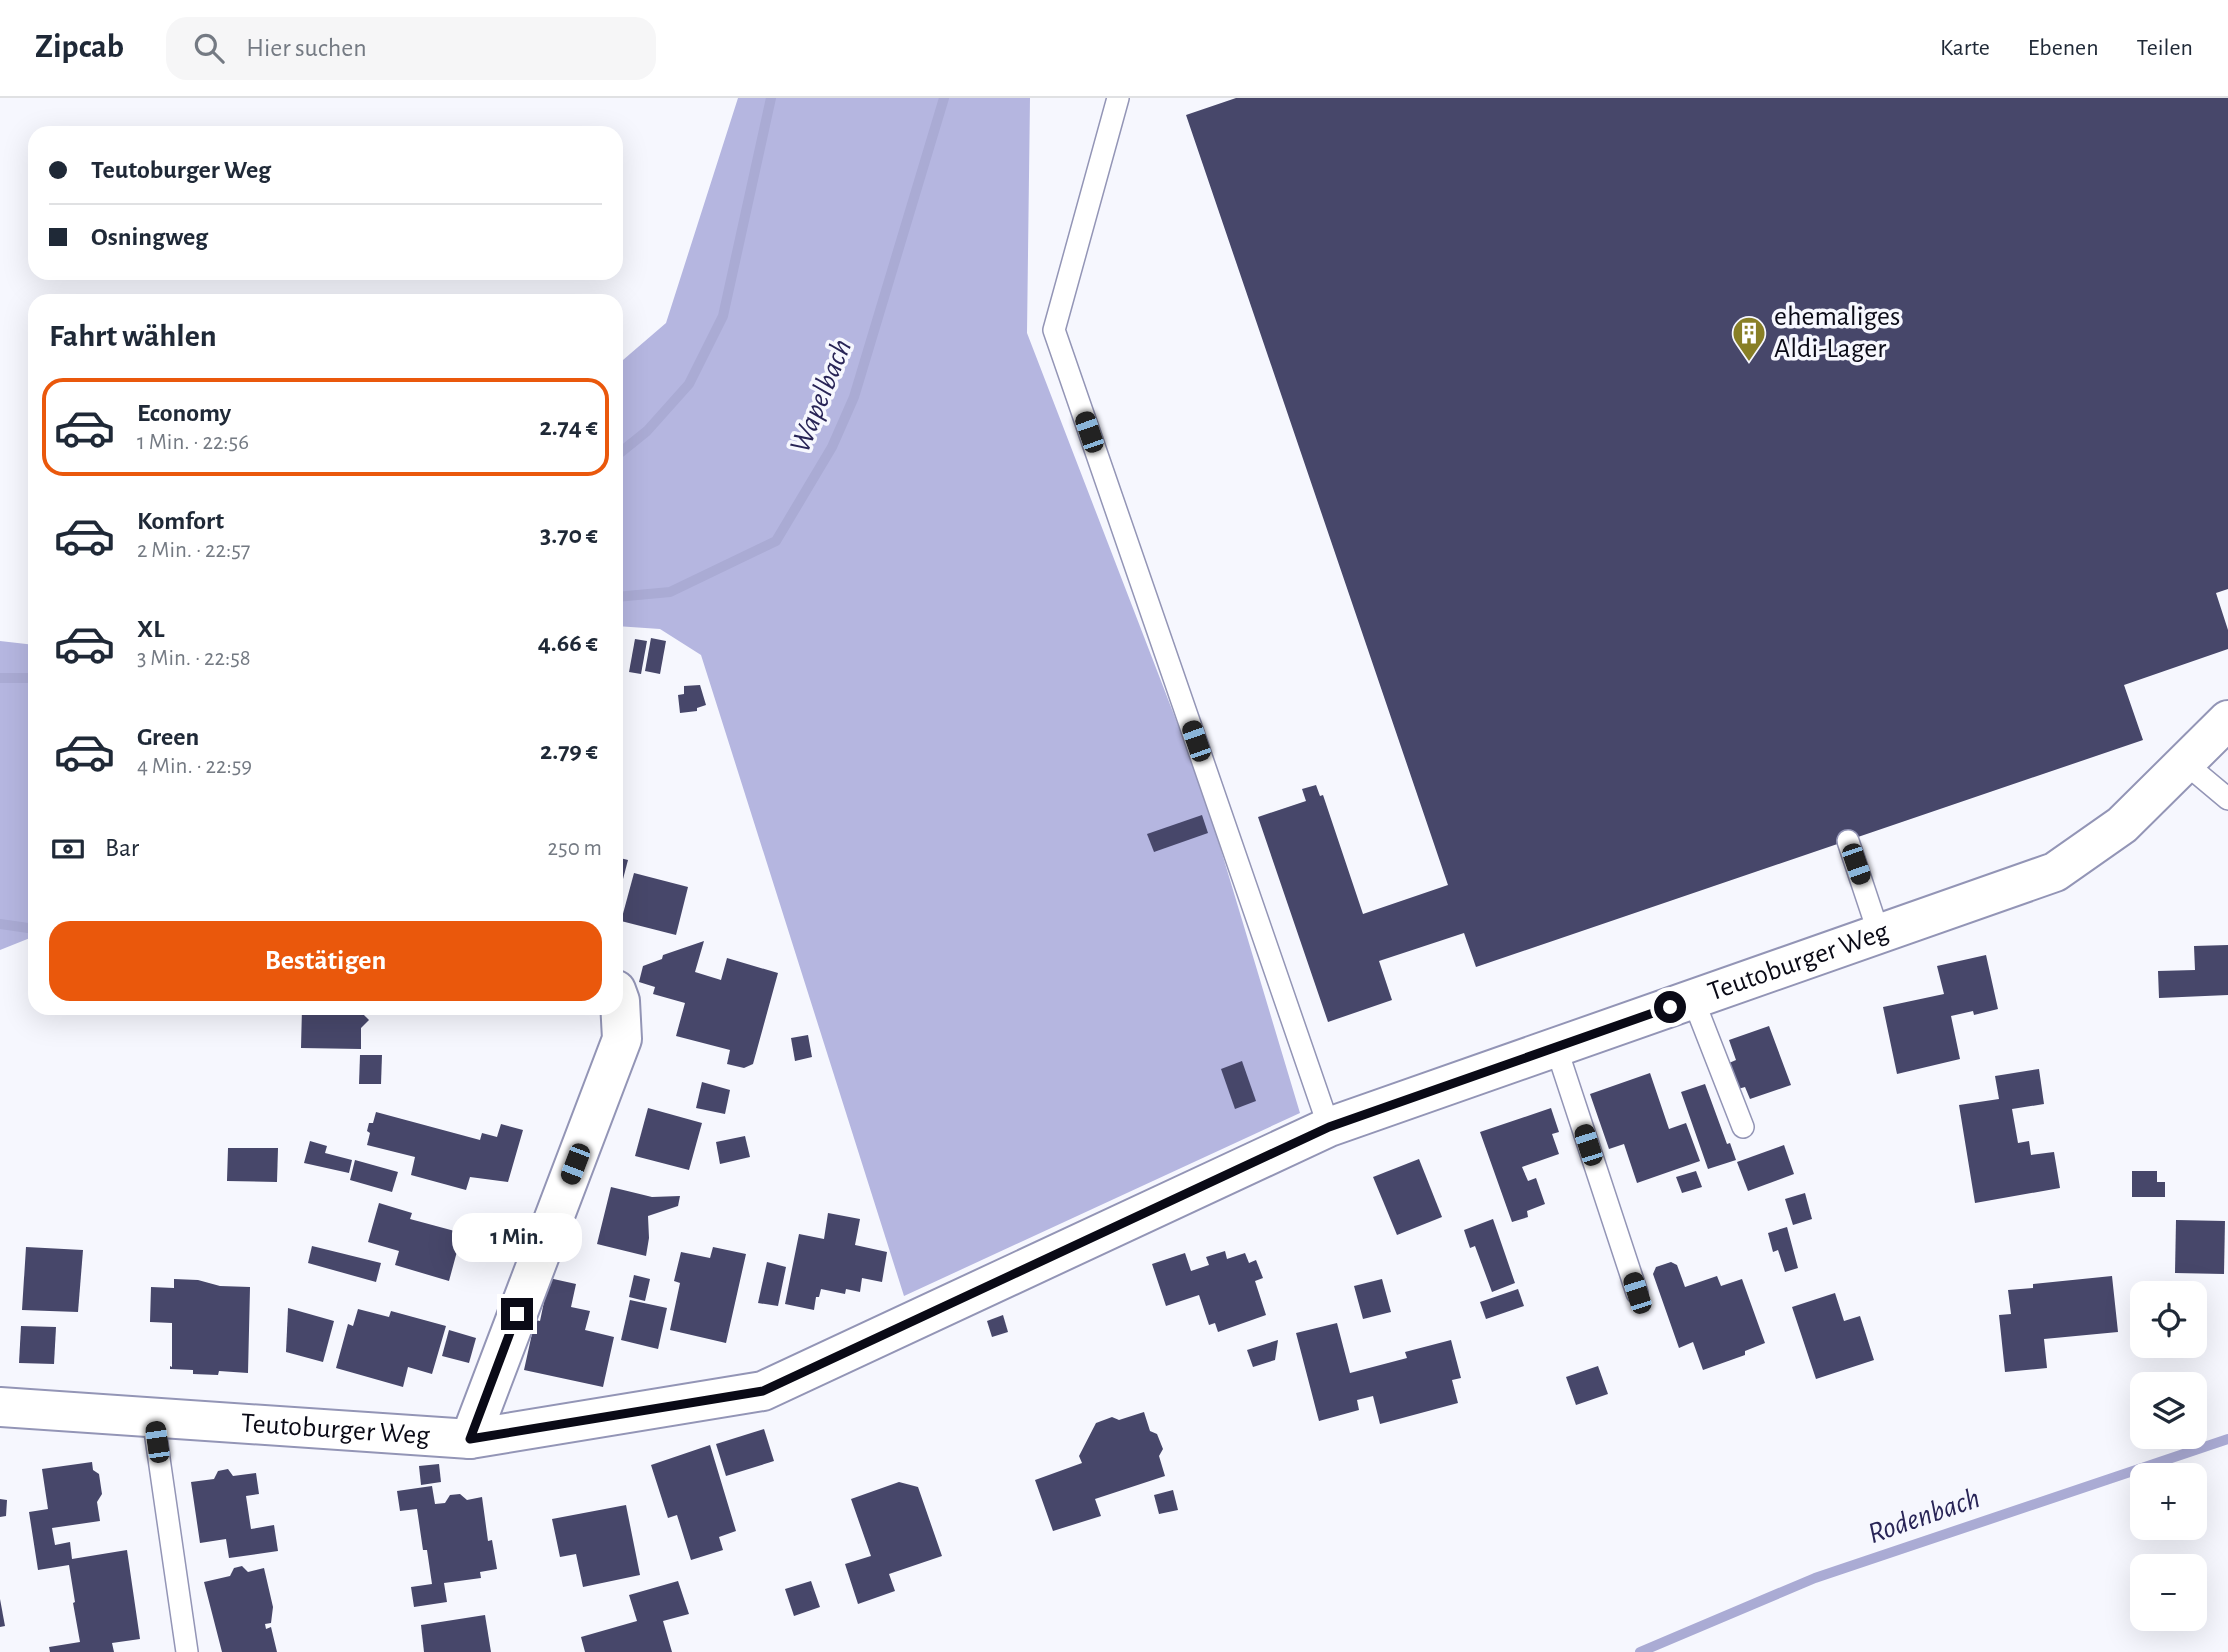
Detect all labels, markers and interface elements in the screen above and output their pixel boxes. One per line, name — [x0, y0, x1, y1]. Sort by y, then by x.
search box — [166, 17, 656, 80]
icon: search — [190, 29, 228, 67]
text: Zipcab — [35, 31, 124, 64]
text: Hier suchen — [246, 35, 367, 61]
text: Karte — [1940, 36, 1990, 60]
text: Ebenen — [2028, 36, 2099, 60]
text: Teilen — [2137, 36, 2193, 60]
text: Teutoburger Weg — [91, 157, 271, 183]
text: Osningweg — [91, 224, 208, 250]
place label: ehemaliges Aldi-Lager — [1774, 303, 1900, 363]
building icon: ehemaliges Aldi-Lager — [1730, 314, 1768, 363]
text: Fahrt wählen — [49, 320, 217, 352]
water label: Wapelbach — [785, 335, 857, 457]
icon: car — [53, 396, 116, 459]
text: Economy — [137, 400, 231, 426]
car — [1073, 409, 1106, 455]
text: 2.74 € — [539, 414, 598, 440]
text: 1 Min. · 22:56 — [137, 431, 249, 454]
icon: car — [53, 504, 116, 567]
text: Komfort — [137, 508, 224, 534]
text: 3.70 € — [540, 522, 598, 548]
text: 2 Min. · 22:57 — [137, 539, 250, 562]
icon: car — [53, 612, 116, 675]
text: XL — [137, 616, 164, 642]
text: 4.66 € — [538, 630, 598, 656]
text: 3 Min. · 22:58 — [137, 647, 251, 670]
car — [1180, 718, 1213, 764]
icon: car — [53, 720, 116, 783]
text: Green — [137, 724, 199, 750]
text: 2.79 € — [540, 738, 598, 764]
text: 4 Min. · 22:59 — [137, 755, 252, 778]
icon: cash — [49, 830, 87, 868]
text: Bar — [105, 835, 139, 861]
text: 250 m — [548, 837, 602, 860]
car — [1840, 841, 1873, 887]
street label: Teutoburger Weg — [1704, 917, 1893, 1007]
button: Bestätigen — [49, 921, 602, 1001]
route start — [1654, 991, 1686, 1023]
car — [1572, 1122, 1605, 1168]
car — [558, 1141, 593, 1187]
callout: 1 Min. — [452, 1212, 582, 1262]
text: 1 Min. — [490, 1226, 544, 1249]
car — [1621, 1270, 1654, 1316]
map controls — [2130, 1281, 2207, 1631]
button: locate — [2130, 1281, 2207, 1358]
route end — [501, 1298, 533, 1330]
button: layers — [2130, 1372, 2207, 1449]
street label: Teutoburger Weg — [240, 1409, 431, 1450]
car — [144, 1420, 171, 1464]
button: + — [2130, 1463, 2207, 1540]
water label: Rodenbach — [1864, 1483, 1984, 1549]
button: − — [2130, 1554, 2207, 1631]

